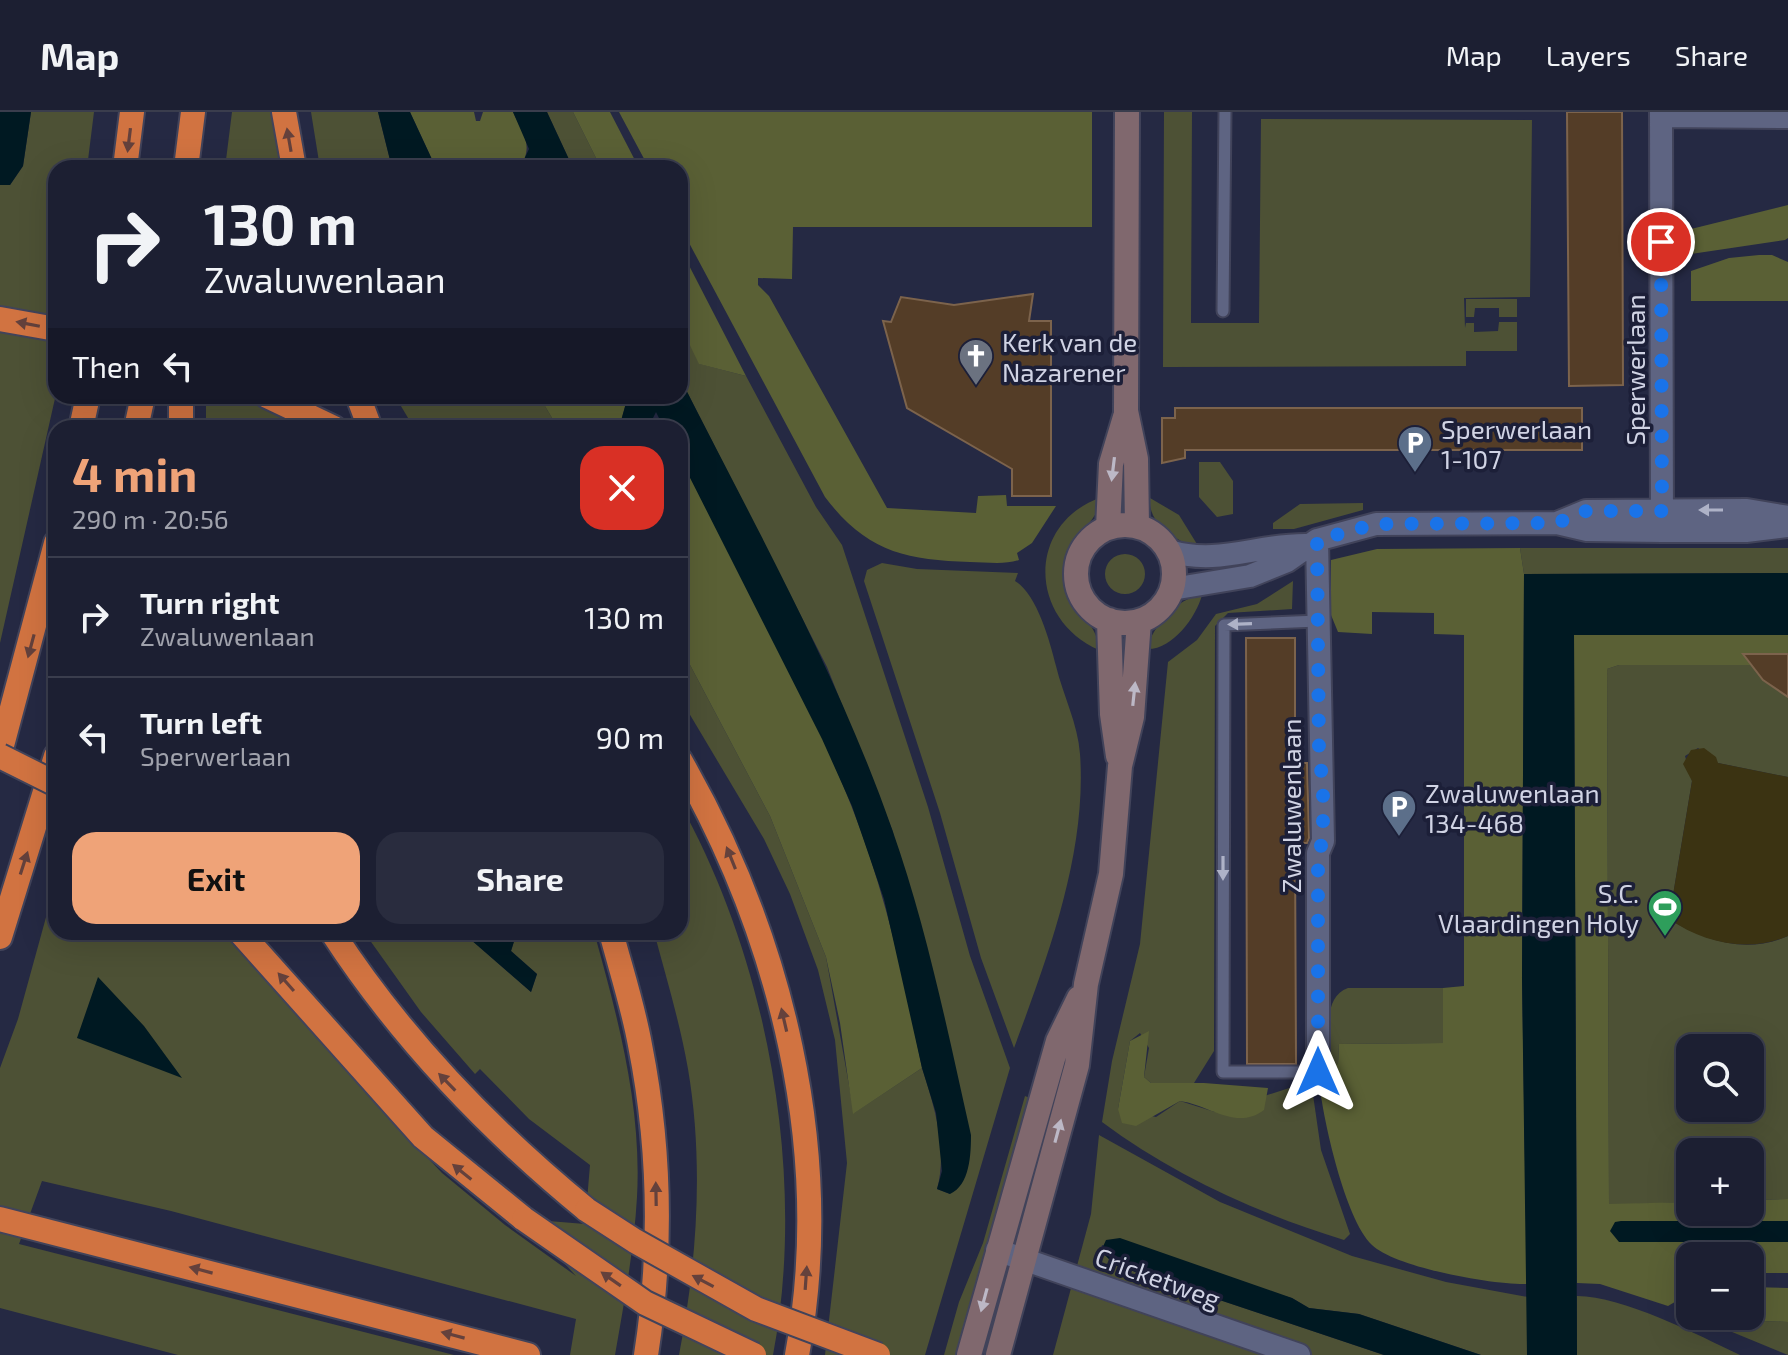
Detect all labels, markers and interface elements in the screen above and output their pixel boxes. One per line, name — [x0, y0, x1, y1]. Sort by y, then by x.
text: Map — [40, 32, 119, 78]
text: Map — [1446, 38, 1502, 72]
text: Layers — [1546, 38, 1631, 72]
text: Share — [1675, 38, 1748, 72]
one-way arrow — [282, 127, 295, 152]
one-way arrow — [122, 128, 135, 153]
text: 130 m — [204, 189, 357, 256]
icon: right — [72, 192, 176, 296]
pin — [1627, 208, 1695, 276]
icon: arrive — [1639, 220, 1683, 264]
text: Zwaluwenlaan — [204, 257, 446, 300]
street label: Sperwerlaan — [1619, 294, 1650, 446]
one-way arrow — [15, 317, 40, 329]
place label: Kerk van de Nazarener — [1002, 326, 1137, 387]
church icon: Kerk van de Nazarener — [957, 337, 995, 387]
icon: left — [156, 344, 200, 388]
text: Then — [72, 348, 140, 384]
place label: Sperwerlaan 1-107 — [1441, 413, 1592, 474]
parking icon: Sperwerlaan 1-107 — [1396, 424, 1434, 474]
text: 4 min — [72, 444, 197, 502]
button: close — [580, 446, 664, 530]
one-way arrow — [1106, 457, 1119, 482]
text: 290 m · 20:56 — [72, 503, 229, 534]
one-way arrow — [1698, 504, 1723, 516]
text: Turn right — [140, 584, 280, 620]
icon: right — [72, 595, 116, 639]
text: 130 m — [584, 599, 664, 635]
one-way arrow — [1227, 618, 1252, 631]
text: Zwaluwenlaan — [140, 620, 315, 651]
one-way arrow — [24, 635, 37, 659]
one-way arrow — [1128, 681, 1141, 706]
text: Turn left — [140, 704, 262, 740]
icon: left — [72, 715, 116, 759]
text: 90 m — [596, 719, 664, 755]
street label: Zwaluwenlaan — [1275, 719, 1306, 893]
text: Sperwerlaan — [140, 740, 291, 771]
place label: Zwaluwenlaan 134-468 — [1425, 777, 1600, 838]
parking icon: Zwaluwenlaan 134-468 — [1380, 788, 1418, 838]
button: Exit — [72, 832, 360, 924]
button: Share — [376, 832, 664, 924]
one-way arrow — [724, 846, 737, 870]
one-way arrow — [18, 851, 31, 875]
one-way arrow — [1217, 856, 1229, 881]
place label: S.C. Vlaardingen Holy — [1438, 877, 1639, 938]
sports icon: S.C. Vlaardingen Holy — [1646, 888, 1684, 938]
one-way arrow — [278, 972, 295, 992]
one-way arrow — [777, 1007, 789, 1032]
position arrow — [1276, 1030, 1360, 1114]
map controls — [1676, 1034, 1764, 1330]
button: search — [1676, 1034, 1764, 1122]
one-way arrow — [438, 1073, 457, 1092]
one-way arrow — [1053, 1118, 1065, 1143]
button: + — [1676, 1138, 1764, 1226]
one-way arrow — [452, 1164, 472, 1180]
one-way arrow — [650, 1180, 662, 1206]
street label: Cricketweg — [1091, 1240, 1225, 1314]
button: − — [1676, 1242, 1764, 1330]
one-way arrow — [188, 1264, 213, 1276]
one-way arrow — [800, 1265, 813, 1290]
one-way arrow — [601, 1272, 622, 1287]
one-way arrow — [692, 1274, 715, 1287]
one-way arrow — [977, 1287, 989, 1312]
one-way arrow — [440, 1329, 465, 1341]

